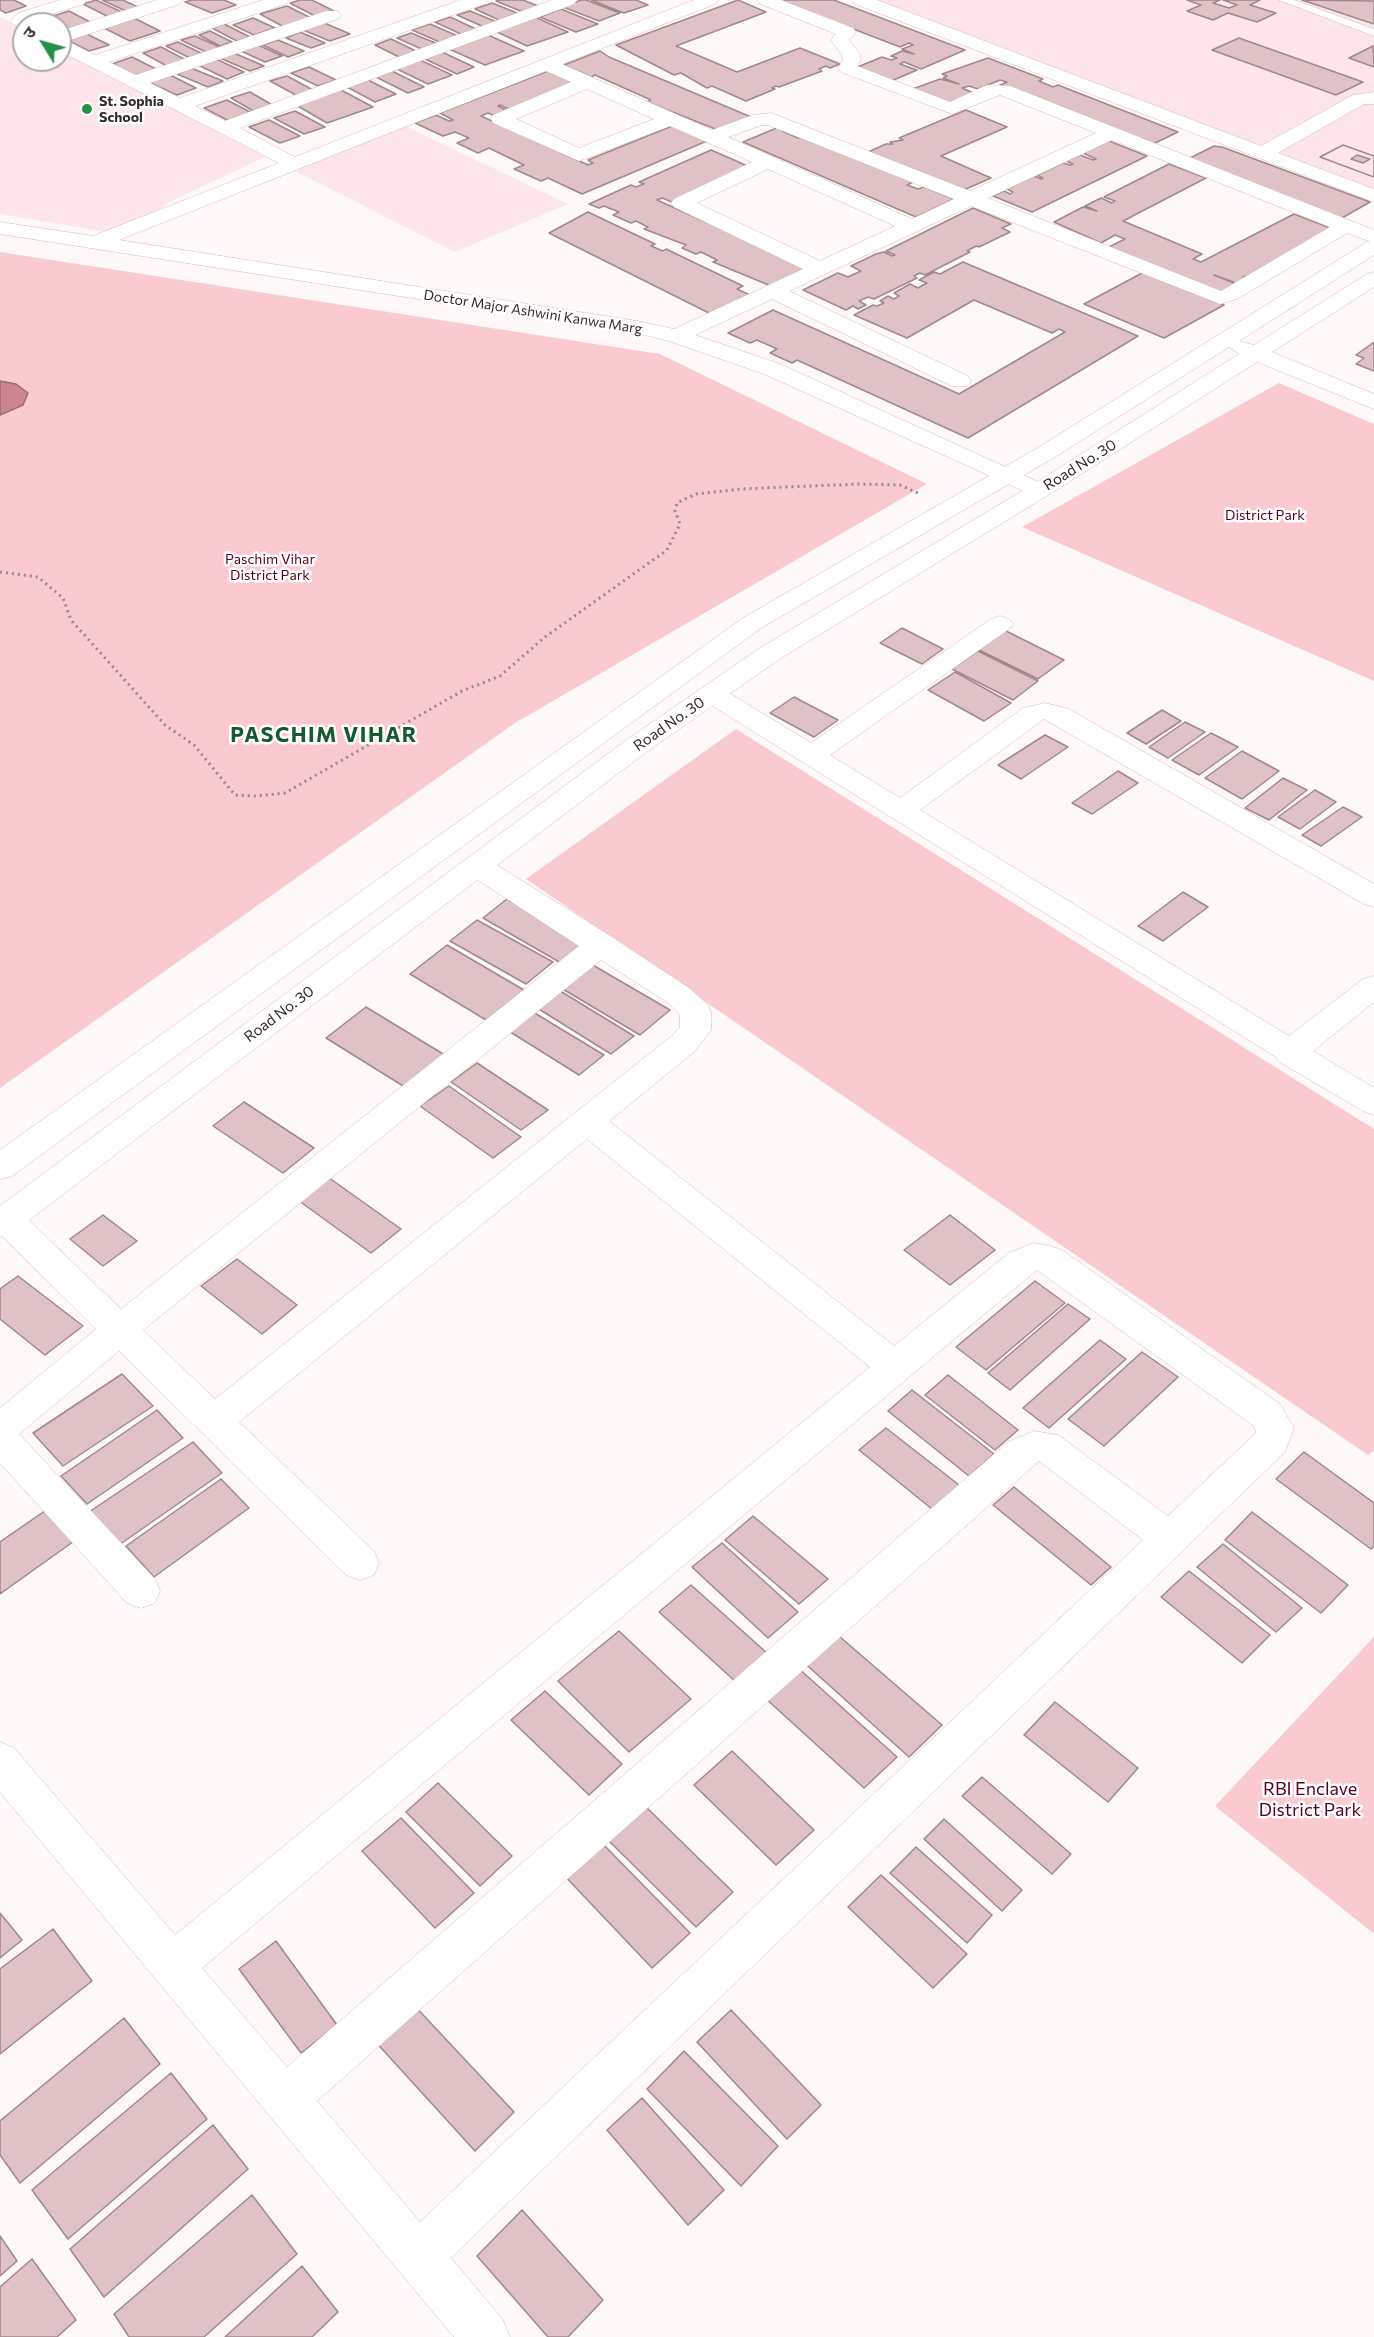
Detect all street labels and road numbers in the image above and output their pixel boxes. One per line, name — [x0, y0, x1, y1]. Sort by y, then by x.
street label: Doctor Major Ashwini Kanwa Marg — [423, 286, 643, 338]
street label: Road No. 30 — [1040, 435, 1120, 495]
street label: Road No. 30 — [630, 693, 708, 755]
street label: Road No. 30 — [241, 982, 317, 1046]

